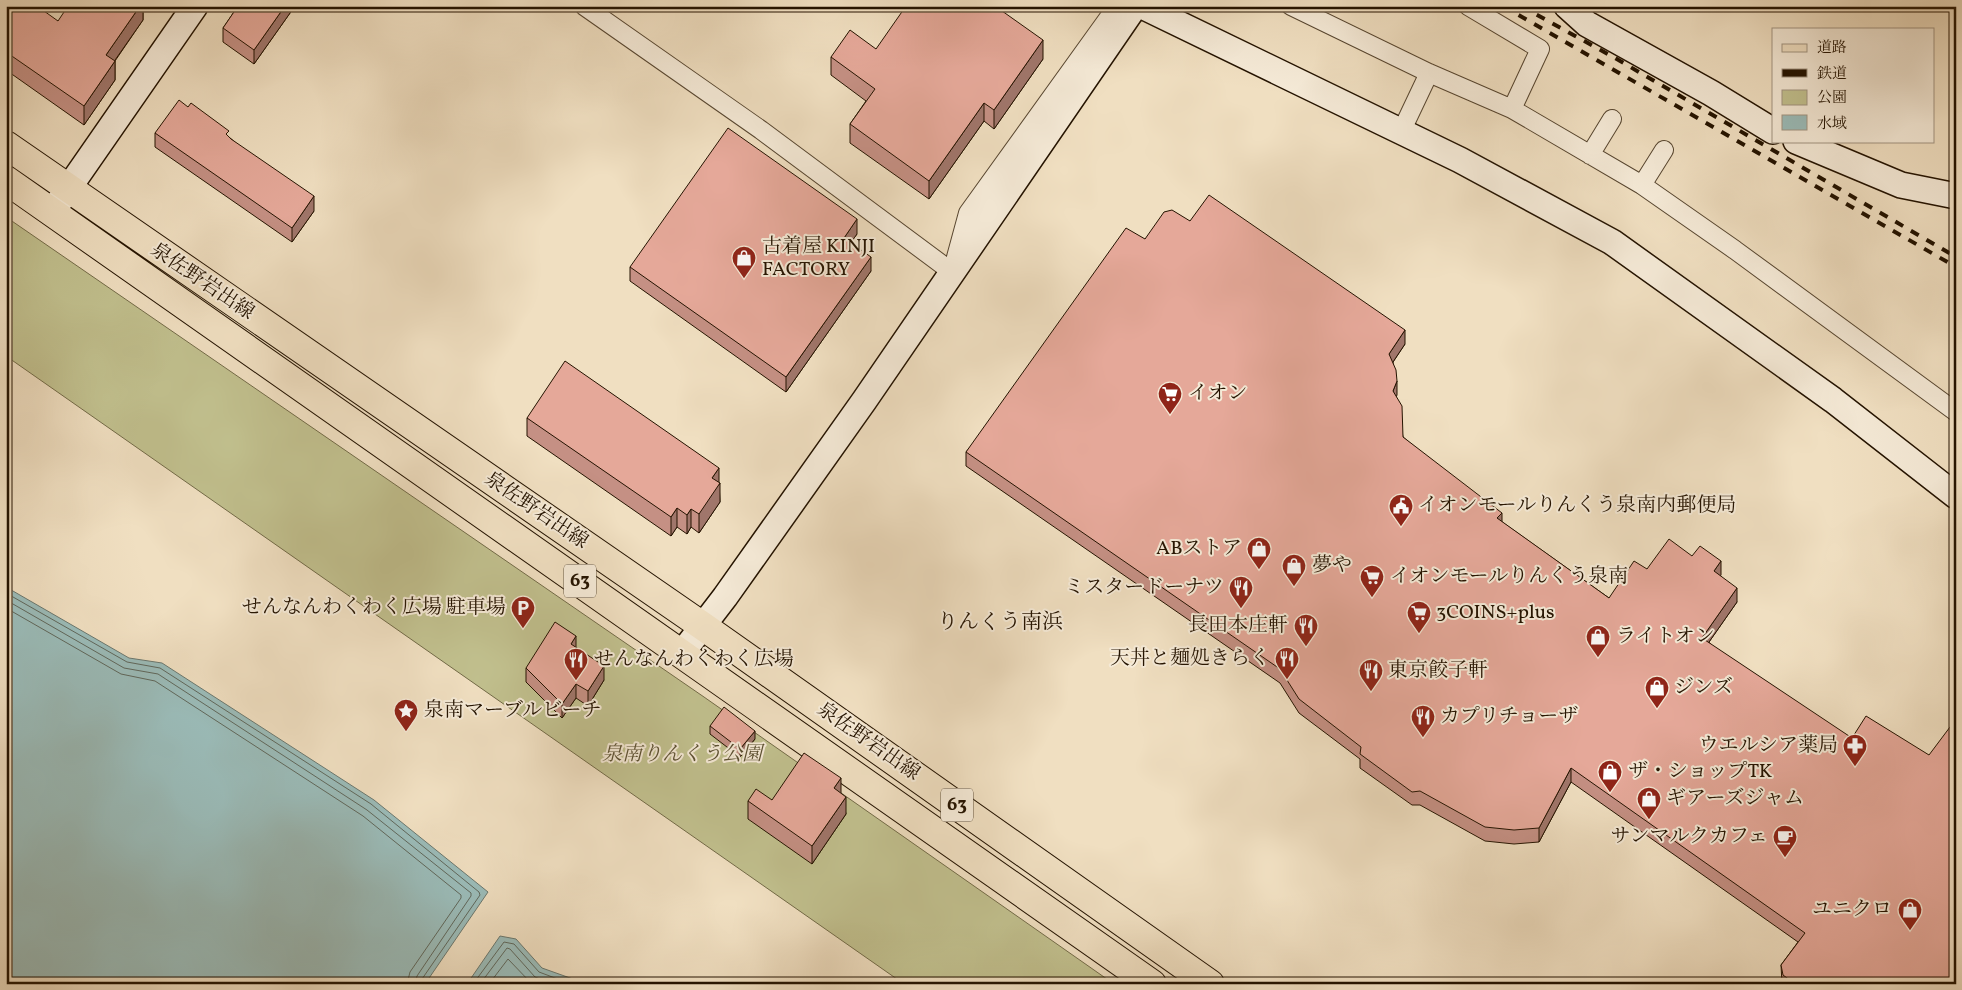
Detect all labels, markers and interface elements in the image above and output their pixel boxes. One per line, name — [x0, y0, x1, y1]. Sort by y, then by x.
legend — [1772, 28, 1934, 142]
text: 道路 — [1817, 38, 1847, 59]
text: 鉄道 — [1817, 64, 1847, 85]
text: 公園 — [1817, 88, 1847, 109]
text: 水域 — [1817, 114, 1847, 135]
place label: 古着屋 KINJI FACTORY — [762, 233, 875, 284]
street label: 泉佐野岩出線 — [144, 237, 260, 327]
shop icon: 古着屋 KINJI FACTORY — [731, 245, 757, 279]
place label: イオン — [1188, 380, 1247, 408]
supermarket icon: イオン — [1157, 381, 1183, 415]
street label: 泉佐野岩出線 — [478, 466, 594, 556]
place label: イオンモールりんくう泉南内郵便局 — [1418, 492, 1736, 520]
public building icon: イオンモールりんくう泉南内郵便局 — [1388, 493, 1414, 527]
place label: ABストア — [1156, 535, 1242, 563]
shop icon: ABストア — [1246, 536, 1272, 570]
place label: 夢や — [1312, 552, 1352, 580]
shop icon: 夢や — [1281, 553, 1307, 587]
place label: イオンモールりんくう泉南 — [1390, 563, 1628, 591]
road number: 63 — [564, 564, 596, 598]
supermarket icon: イオンモールりんくう泉南 — [1359, 564, 1385, 598]
place label: ミスタードーナツ — [1064, 574, 1224, 602]
restaurant icon: ミスタードーナツ — [1228, 575, 1254, 609]
place label: せんなんわくわく広場 駐車場 — [242, 594, 506, 622]
parking icon: せんなんわくわく広場 駐車場 — [510, 595, 536, 629]
place label: 3COINS+plus — [1436, 599, 1555, 627]
supermarket icon: 3COINS+plus — [1406, 600, 1432, 634]
district label: りんくう南浜 — [937, 608, 1063, 637]
place label: 長田本庄軒 — [1188, 612, 1288, 640]
restaurant icon: 長田本庄軒 — [1293, 613, 1319, 647]
place label: ライトオン — [1616, 623, 1715, 651]
shop icon: ライトオン — [1585, 624, 1611, 658]
place label: 天丼と麺処きらく — [1110, 645, 1270, 673]
place label: せんなんわくわく広場 — [594, 646, 794, 674]
restaurant icon: 天丼と麺処きらく — [1274, 646, 1300, 680]
restaurant icon: せんなんわくわく広場 — [563, 647, 589, 681]
place label: 東京餃子軒 — [1388, 657, 1488, 685]
restaurant icon: 東京餃子軒 — [1358, 658, 1384, 692]
place label: ジンズ — [1674, 674, 1733, 702]
shop icon: ジンズ — [1644, 675, 1670, 709]
street label: 泉佐野岩出線 — [811, 696, 925, 788]
place label: 泉南マーブルビーチ — [424, 697, 601, 725]
place icon: 泉南マーブルビーチ — [393, 698, 419, 732]
place label: カプリチョーザ — [1440, 703, 1578, 731]
restaurant icon: カプリチョーザ — [1410, 704, 1436, 738]
place label: ウエルシア薬局 — [1699, 732, 1838, 760]
pharmacy icon: ウエルシア薬局 — [1842, 733, 1868, 767]
park label: 泉南りんくう公園 — [602, 741, 765, 769]
place label: ザ・ショップTK — [1628, 758, 1773, 786]
shop icon: ザ・ショップTK — [1597, 759, 1623, 793]
place label: ギアーズジャム — [1666, 785, 1804, 813]
shop icon: ギアーズジャム — [1636, 786, 1662, 820]
road number: 63 — [941, 788, 973, 822]
place label: サンマルクカフェ — [1610, 823, 1768, 851]
cafe icon: サンマルクカフェ — [1772, 824, 1798, 858]
place label: ユニクロ — [1812, 896, 1892, 924]
shop icon: ユニクロ — [1897, 897, 1923, 931]

